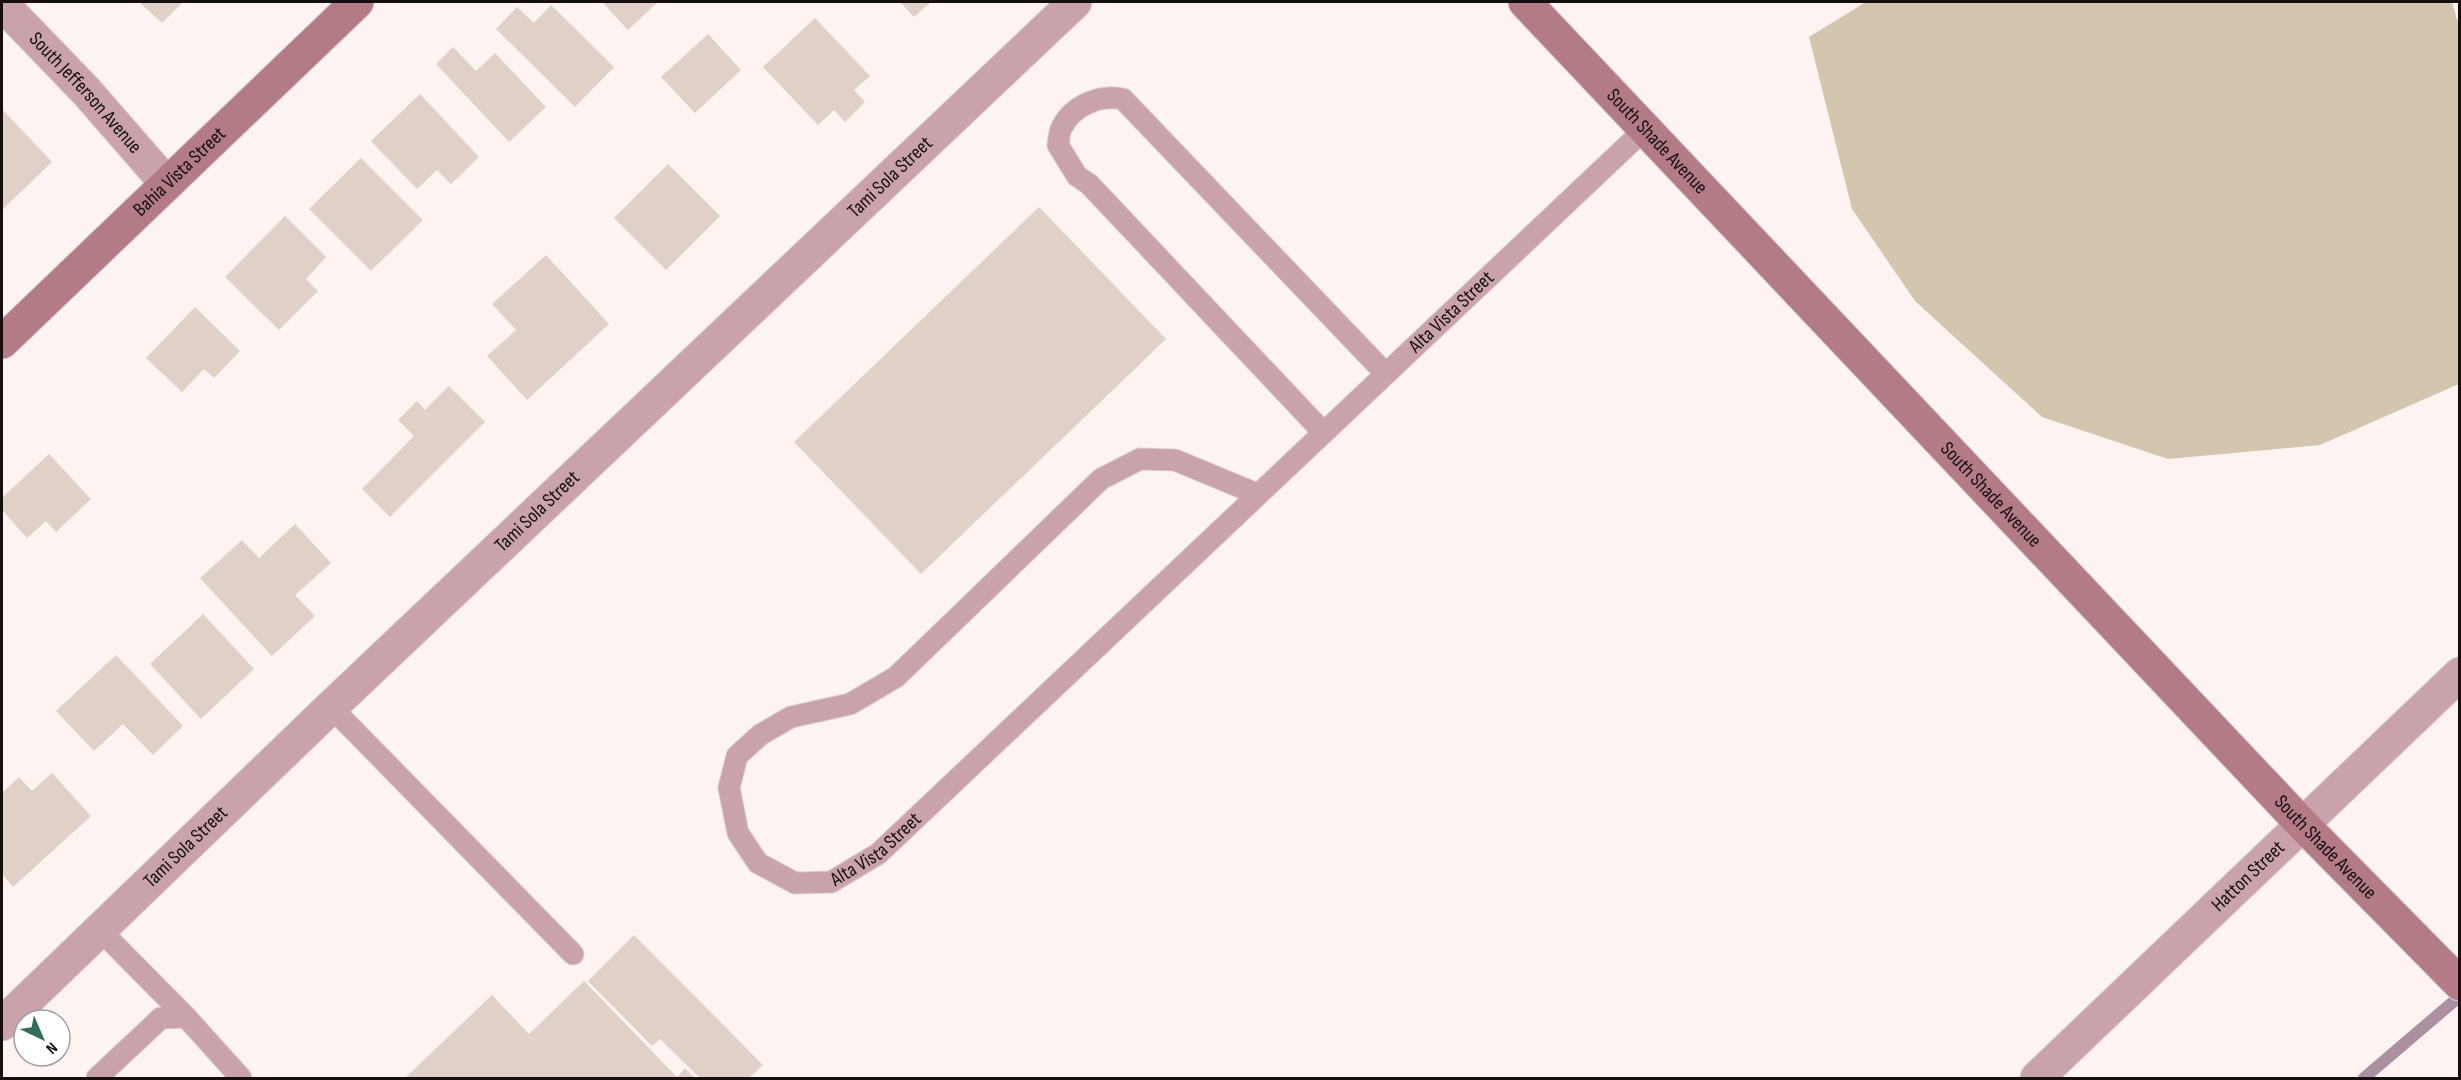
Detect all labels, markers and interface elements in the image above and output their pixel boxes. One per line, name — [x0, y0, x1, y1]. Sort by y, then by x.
street label: South Jefferson Avenue — [24, 27, 147, 159]
street label: South Shade Avenue — [1601, 84, 1712, 199]
street label: Bahia Vista Street — [128, 122, 231, 222]
street label: Tami Sola Street — [843, 131, 937, 223]
street label: Alta Vista Street — [1403, 266, 1499, 359]
street label: South Shade Avenue — [1935, 437, 2046, 553]
street label: Tami Sola Street — [490, 466, 585, 557]
street label: South Shade Avenue — [2269, 790, 2382, 904]
street label: Tami Sola Street — [138, 801, 233, 893]
street label: Alta Vista Street — [825, 807, 926, 892]
street label: Hatton Street — [2207, 836, 2290, 917]
north arrow — [12, 1008, 72, 1068]
text: N — [42, 1038, 61, 1058]

